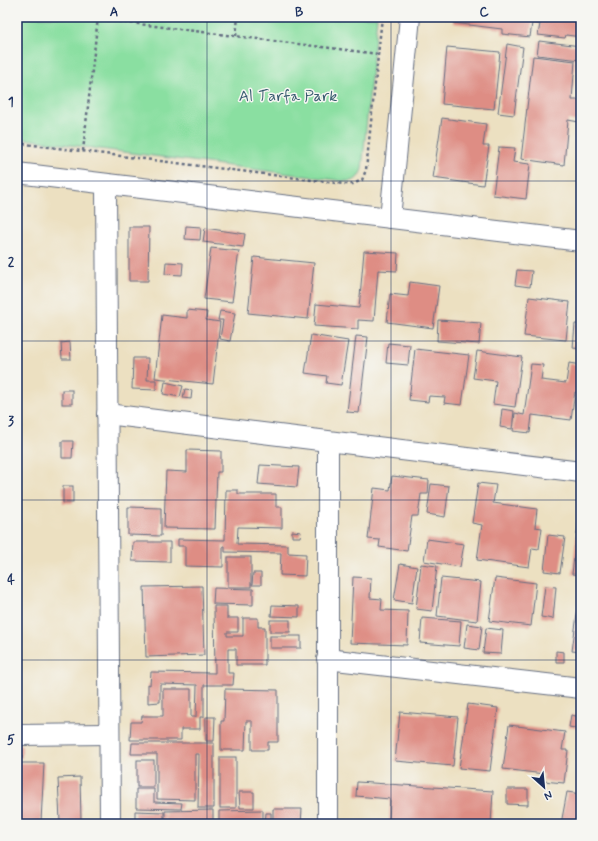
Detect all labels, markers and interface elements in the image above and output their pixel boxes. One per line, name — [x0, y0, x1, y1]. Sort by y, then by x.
text: A — [110, 4, 118, 21]
text: B — [295, 4, 304, 21]
text: C — [479, 4, 489, 21]
park label: Al Tarfa Park — [239, 86, 337, 107]
text: 1 — [8, 94, 14, 111]
text: 2 — [8, 254, 15, 271]
text: 3 — [8, 413, 14, 430]
text: 4 — [7, 572, 15, 589]
text: 5 — [7, 732, 15, 749]
north arrow — [524, 767, 564, 807]
text: N — [542, 787, 555, 803]

